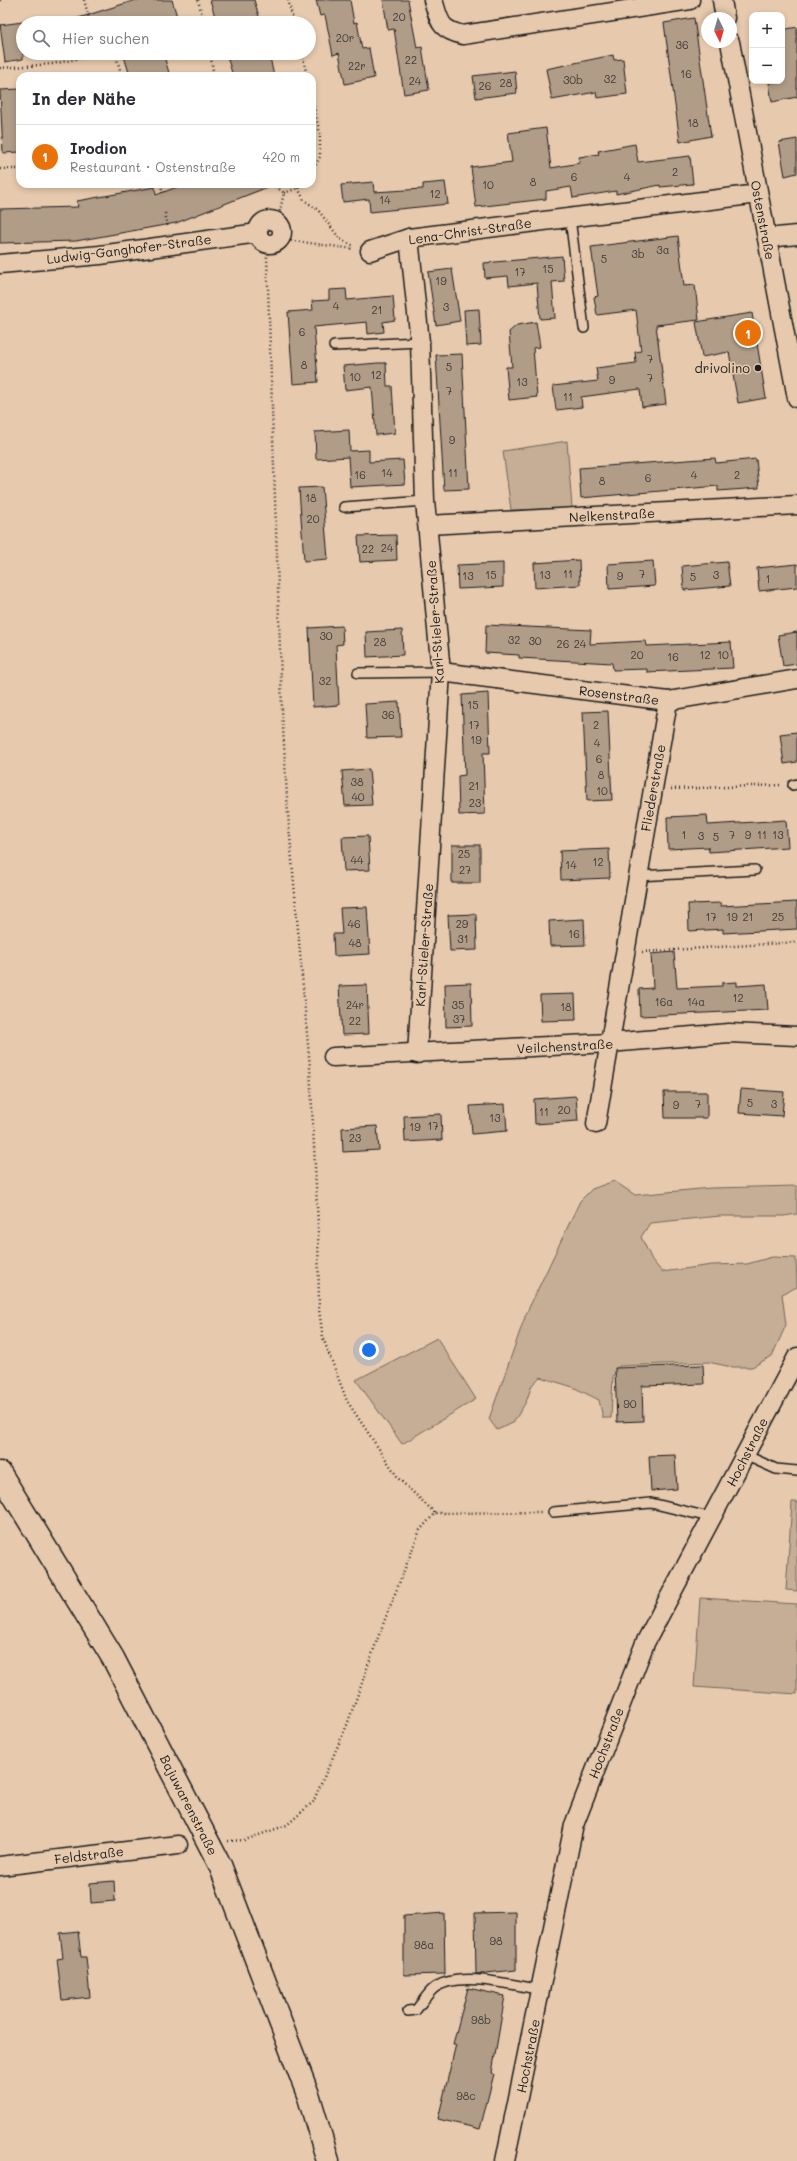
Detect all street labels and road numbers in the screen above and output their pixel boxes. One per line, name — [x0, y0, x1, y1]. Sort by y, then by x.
street label: Ostenstraße — [747, 179, 780, 261]
street label: Lena-Christ-Straße — [407, 213, 533, 248]
street label: Ludwig-Ganghofer-Straße — [46, 230, 212, 267]
street label: Nelkenstraße — [569, 504, 655, 525]
street label: Karl-Stieler-Straße — [422, 560, 447, 684]
street label: Rosenstraße — [578, 681, 660, 708]
street label: Fliederstraße — [636, 743, 669, 833]
street label: Karl-Stieler-Straße — [411, 883, 436, 1007]
street label: Veilchenstraße — [516, 1034, 614, 1057]
street label: Hochstraße — [722, 1415, 771, 1489]
street label: Hochstraße — [584, 1705, 627, 1781]
street label: Bajuwarenstraße — [157, 1752, 222, 1858]
street label: Feldstraße — [53, 1842, 125, 1867]
street label: Hochstraße — [512, 2018, 543, 2094]

